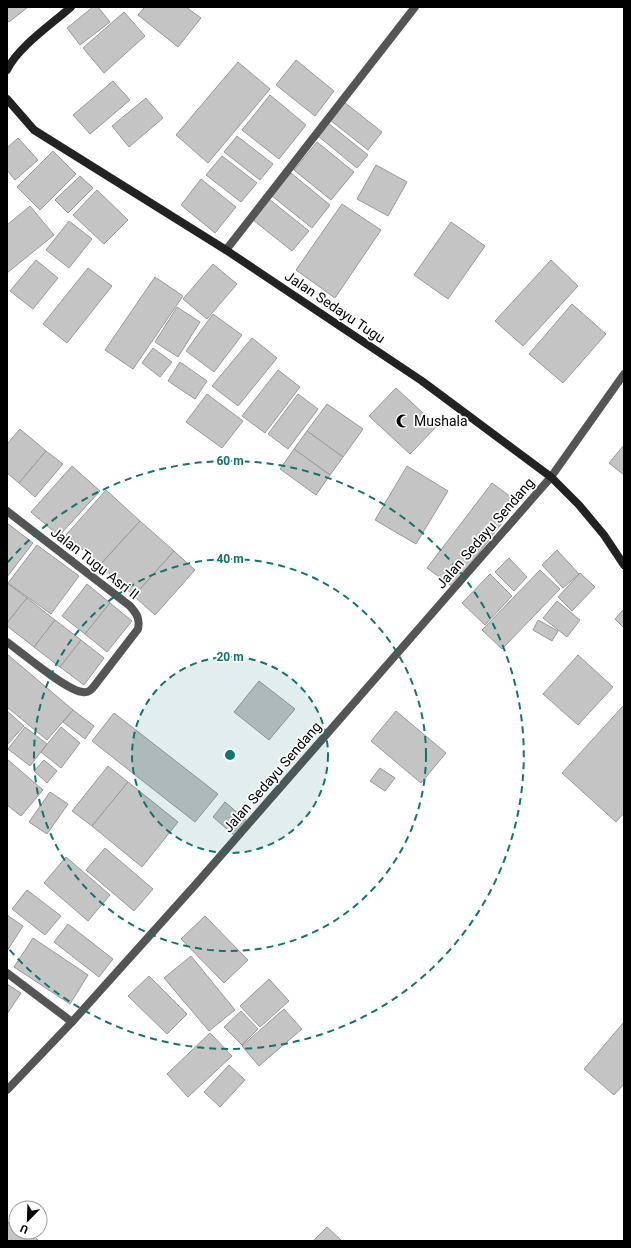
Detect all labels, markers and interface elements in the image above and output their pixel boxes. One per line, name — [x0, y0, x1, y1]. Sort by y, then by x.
street label: Jalan Sedayu Tugu — [282, 268, 388, 346]
mosque icon: Mushala — [395, 413, 411, 429]
place label: Mushala — [414, 413, 468, 429]
text: 60 m — [216, 454, 244, 468]
street label: Jalan Sedayu Sendang — [433, 475, 537, 591]
street label: Jalan Tugu Asri II — [48, 524, 142, 602]
text: 40 m — [216, 552, 244, 566]
text: 20 m — [216, 650, 244, 664]
street label: Jalan Sedayu Sendang — [220, 719, 324, 835]
centre of rings — [223, 748, 237, 762]
north arrow — [8, 1200, 48, 1240]
text: U — [18, 1221, 30, 1236]

